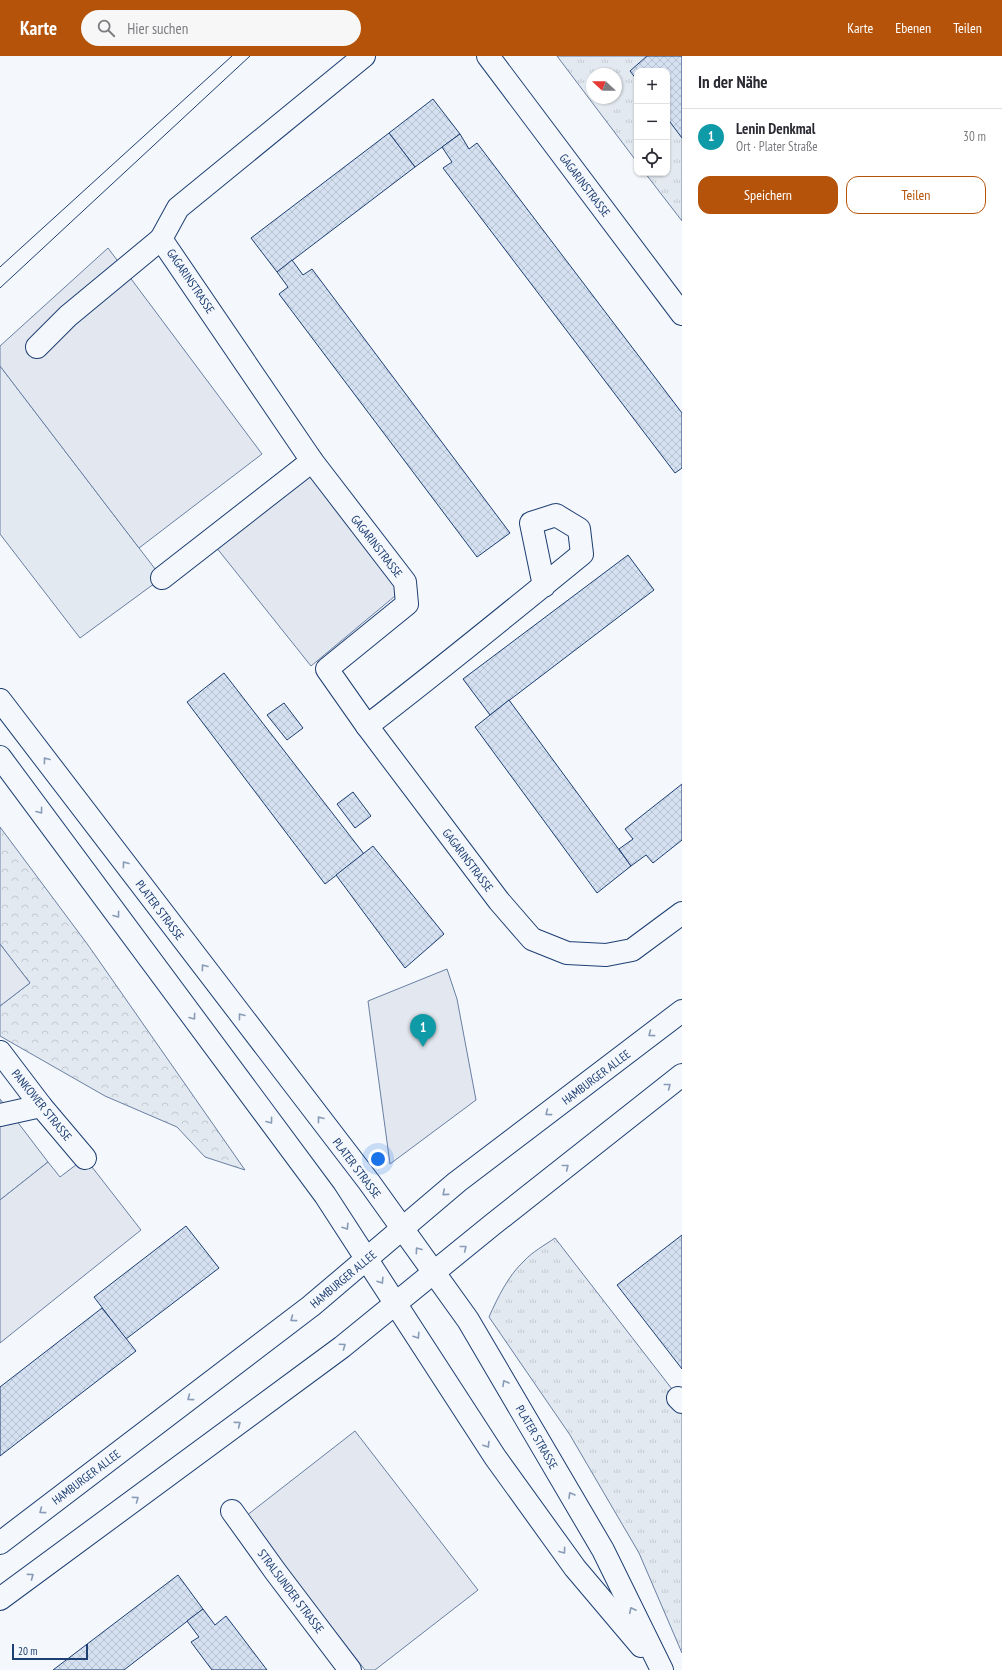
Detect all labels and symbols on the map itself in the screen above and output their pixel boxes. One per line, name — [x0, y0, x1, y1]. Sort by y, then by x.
north arrow — [586, 68, 622, 104]
street label: GAGARINSTRASSE — [556, 151, 614, 219]
street label: GAGARINSTRASSE — [164, 246, 218, 316]
street label: GAGARINSTRASSE — [348, 512, 406, 580]
one-way arrow — [44, 758, 51, 765]
one-way arrow — [35, 806, 42, 813]
street label: GAGARINSTRASSE — [439, 826, 497, 894]
one-way arrow — [123, 861, 130, 868]
street label: PLATER STRASSE — [133, 877, 187, 943]
one-way arrow — [112, 911, 119, 918]
one-way arrow — [201, 965, 208, 972]
one-way arrow — [188, 1013, 195, 1020]
one-way arrow — [238, 1013, 246, 1020]
pin: 1 — [410, 1014, 436, 1047]
one-way arrow — [648, 1030, 655, 1037]
street label: HAMBURGER ALLEE — [559, 1046, 633, 1108]
street label: PANKOWER STRASSE — [9, 1066, 75, 1144]
one-way arrow — [663, 1084, 670, 1091]
one-way arrow — [545, 1109, 552, 1116]
one-way arrow — [265, 1117, 272, 1124]
one-way arrow — [318, 1117, 325, 1124]
street label: PLATER STRASSE — [330, 1135, 384, 1201]
your location — [368, 1149, 388, 1169]
one-way arrow — [561, 1164, 568, 1171]
one-way arrow — [442, 1188, 450, 1195]
one-way arrow — [341, 1223, 349, 1230]
one-way arrow — [459, 1245, 466, 1252]
street label: HAMBURGER ALLEE — [307, 1247, 379, 1311]
one-way arrow — [416, 1248, 423, 1255]
one-way arrow — [376, 1277, 384, 1284]
one-way arrow — [291, 1315, 298, 1322]
one-way arrow — [412, 1332, 420, 1339]
one-way arrow — [338, 1344, 345, 1351]
one-way arrow — [502, 1380, 510, 1387]
one-way arrow — [187, 1393, 194, 1400]
street label: PLATER STRASSE — [513, 1402, 561, 1472]
one-way arrow — [234, 1422, 241, 1429]
one-way arrow — [482, 1441, 489, 1448]
street label: HAMBURGER ALLEE — [49, 1446, 123, 1508]
one-way arrow — [568, 1492, 575, 1499]
one-way arrow — [132, 1497, 139, 1504]
one-way arrow — [39, 1506, 46, 1514]
street label: STRALSUNDER STRASSE — [255, 1546, 327, 1636]
one-way arrow — [558, 1547, 565, 1554]
one-way arrow — [27, 1574, 34, 1581]
one-way arrow — [629, 1607, 637, 1614]
scale bar — [12, 1642, 88, 1661]

